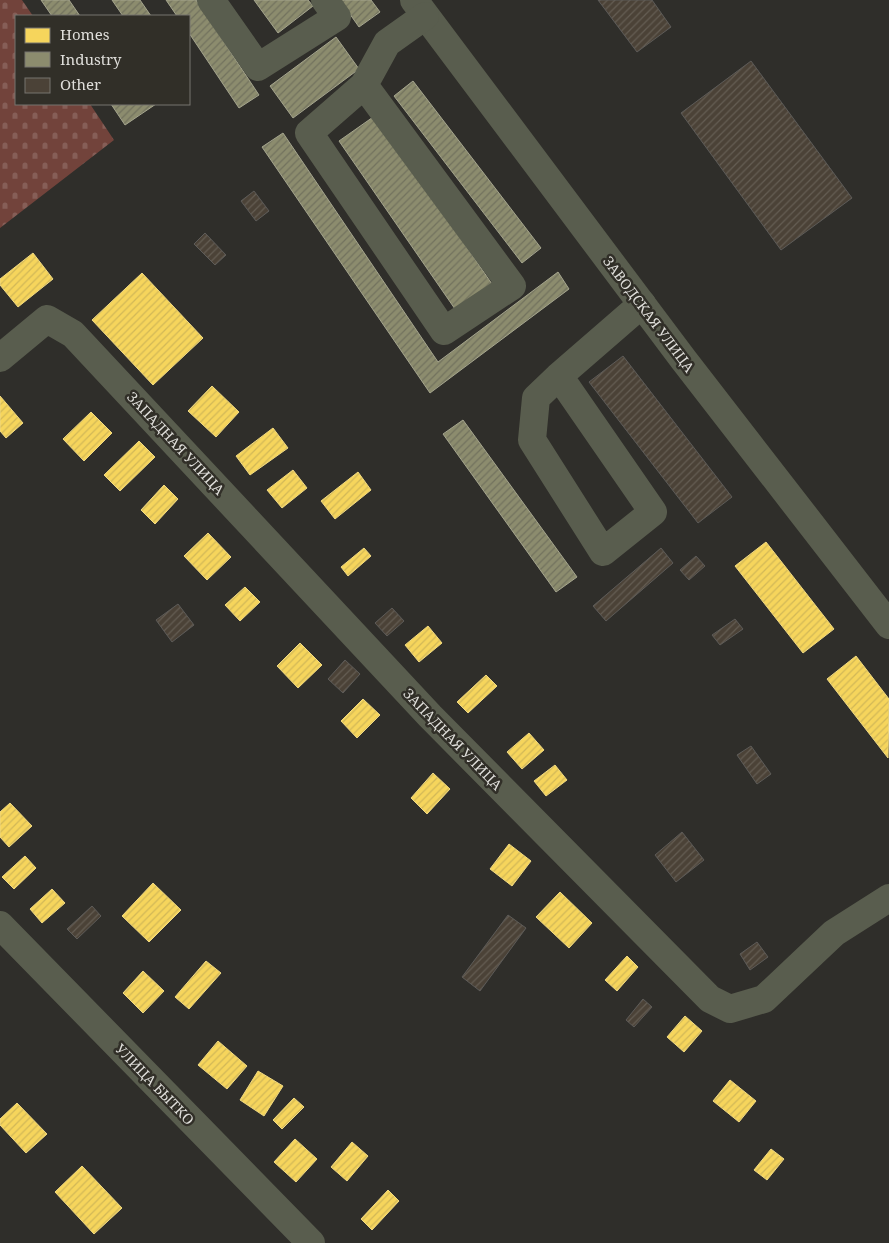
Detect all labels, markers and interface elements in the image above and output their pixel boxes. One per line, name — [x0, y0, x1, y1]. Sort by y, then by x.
legend — [15, 15, 190, 105]
text: Homes — [60, 24, 110, 44]
text: Industry — [60, 49, 122, 69]
text: Other — [60, 74, 101, 94]
street label: ЗАВОДСКАЯ УЛИЦА — [599, 252, 699, 376]
street label: ЗАПАДНАЯ УЛИЦА — [123, 387, 229, 499]
street label: ЗАПАДНАЯ УЛИЦА — [399, 684, 507, 794]
street label: УЛИЦА БЫТКО — [111, 1039, 199, 1129]

